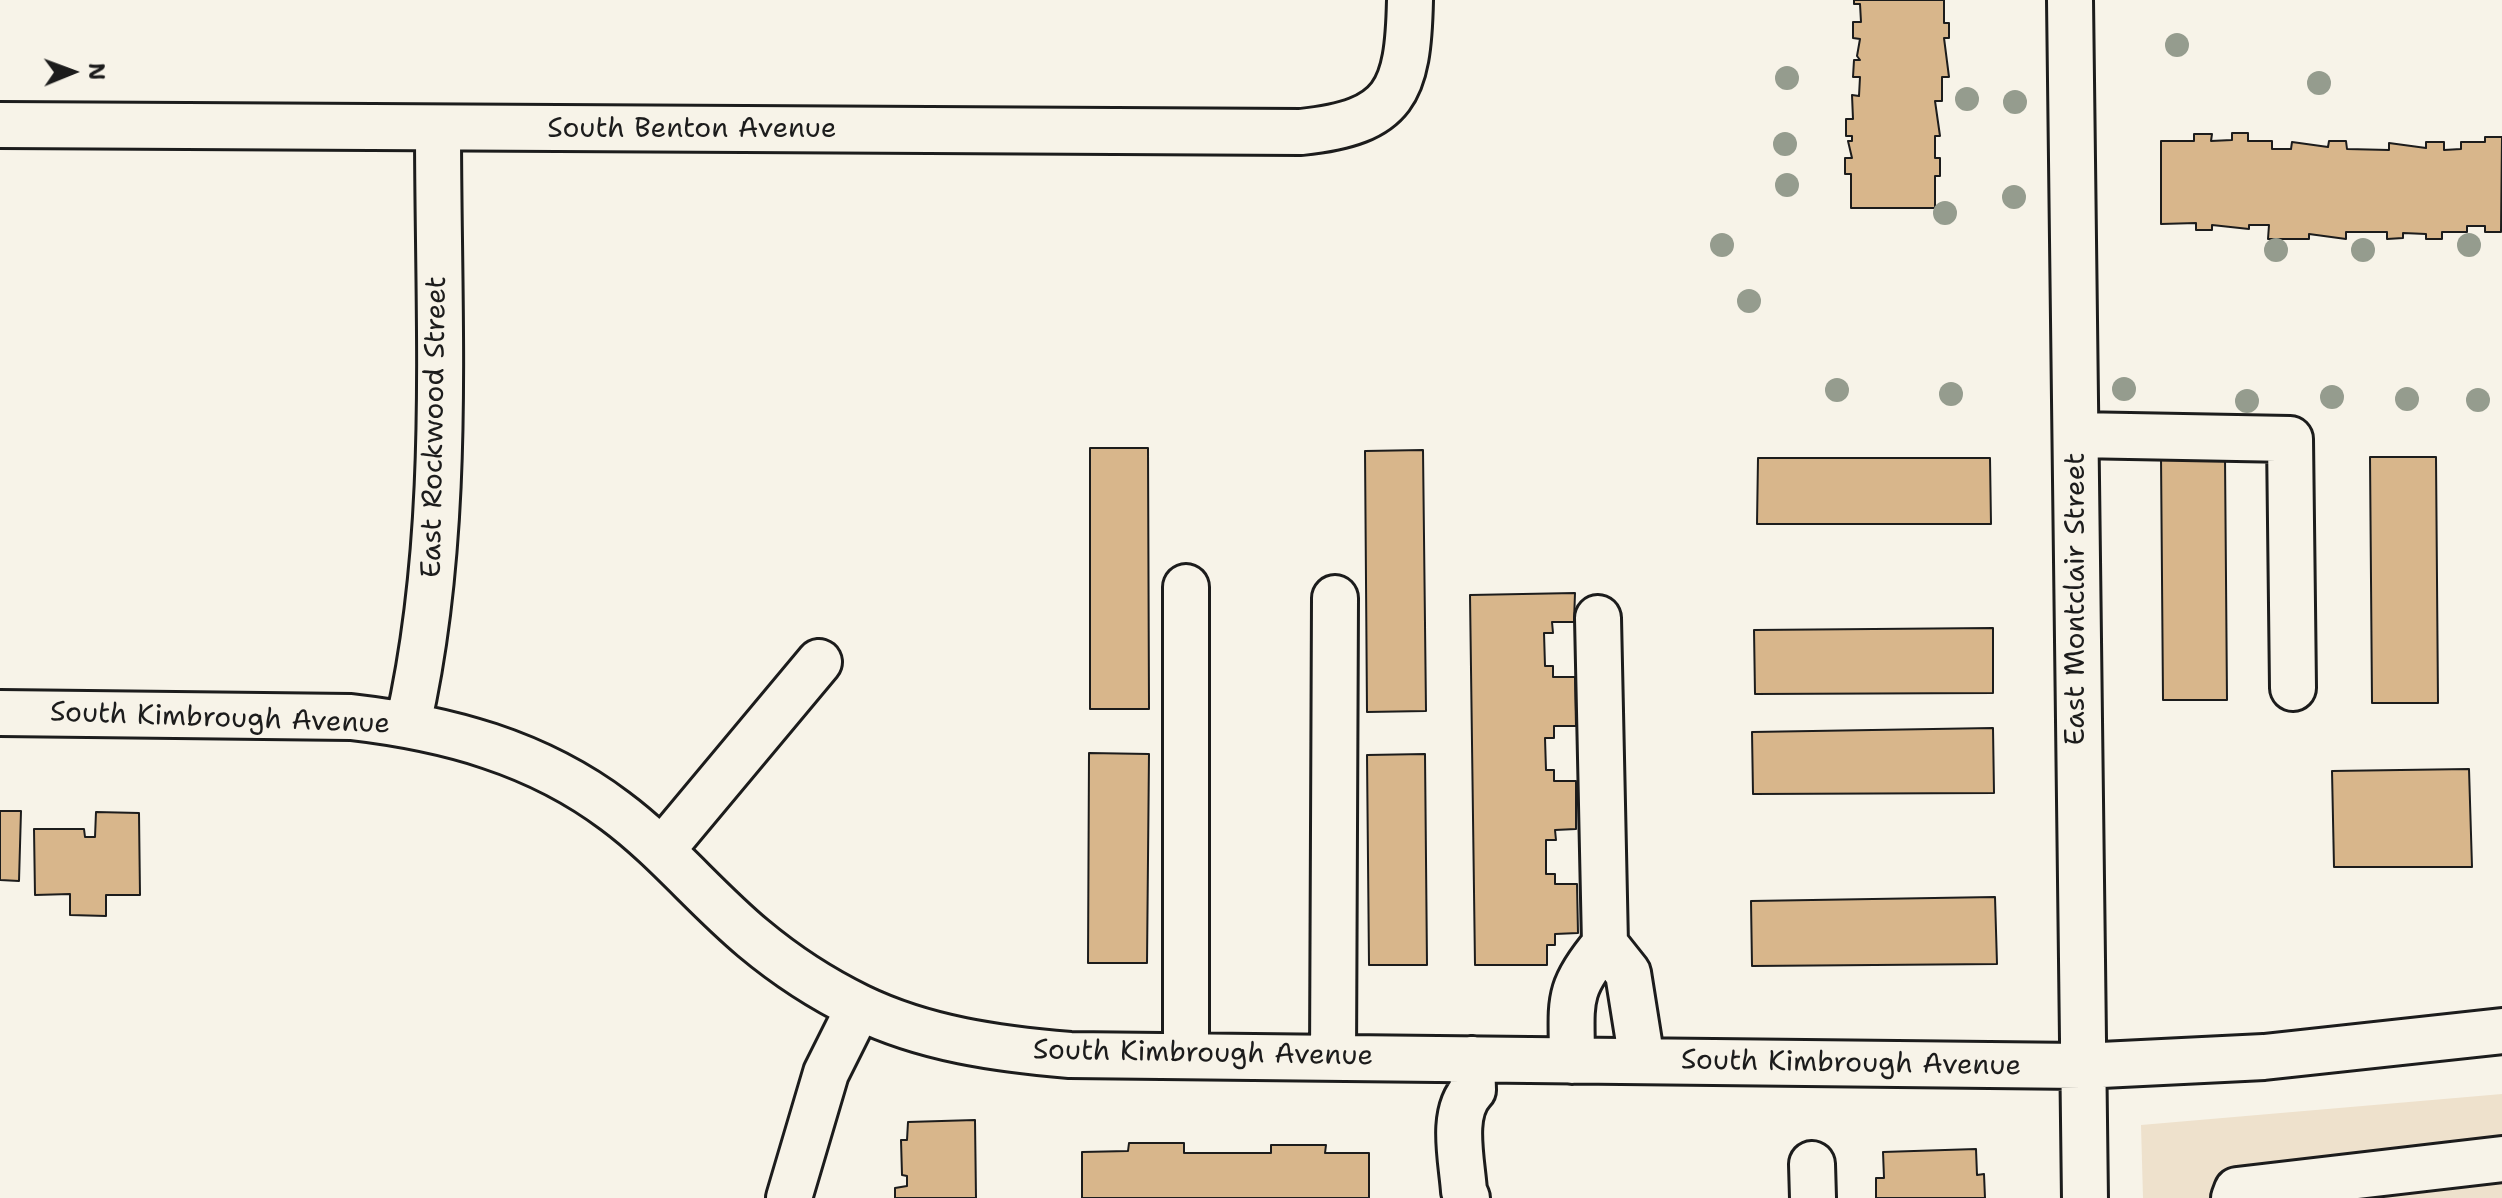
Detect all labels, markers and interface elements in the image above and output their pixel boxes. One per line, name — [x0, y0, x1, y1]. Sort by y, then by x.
north arrow — [32, 32, 112, 112]
text: N — [82, 63, 111, 81]
street label: South Benton Avenue — [547, 113, 837, 147]
street label: East Rockwood Street — [416, 276, 454, 578]
street label: East Montclair Street — [2060, 453, 2094, 745]
street label: South Kimbrough Avenue — [49, 696, 391, 742]
street label: South Kimbrough Avenue — [1033, 1034, 1373, 1074]
street label: South Kimbrough Avenue — [1681, 1044, 2021, 1084]

